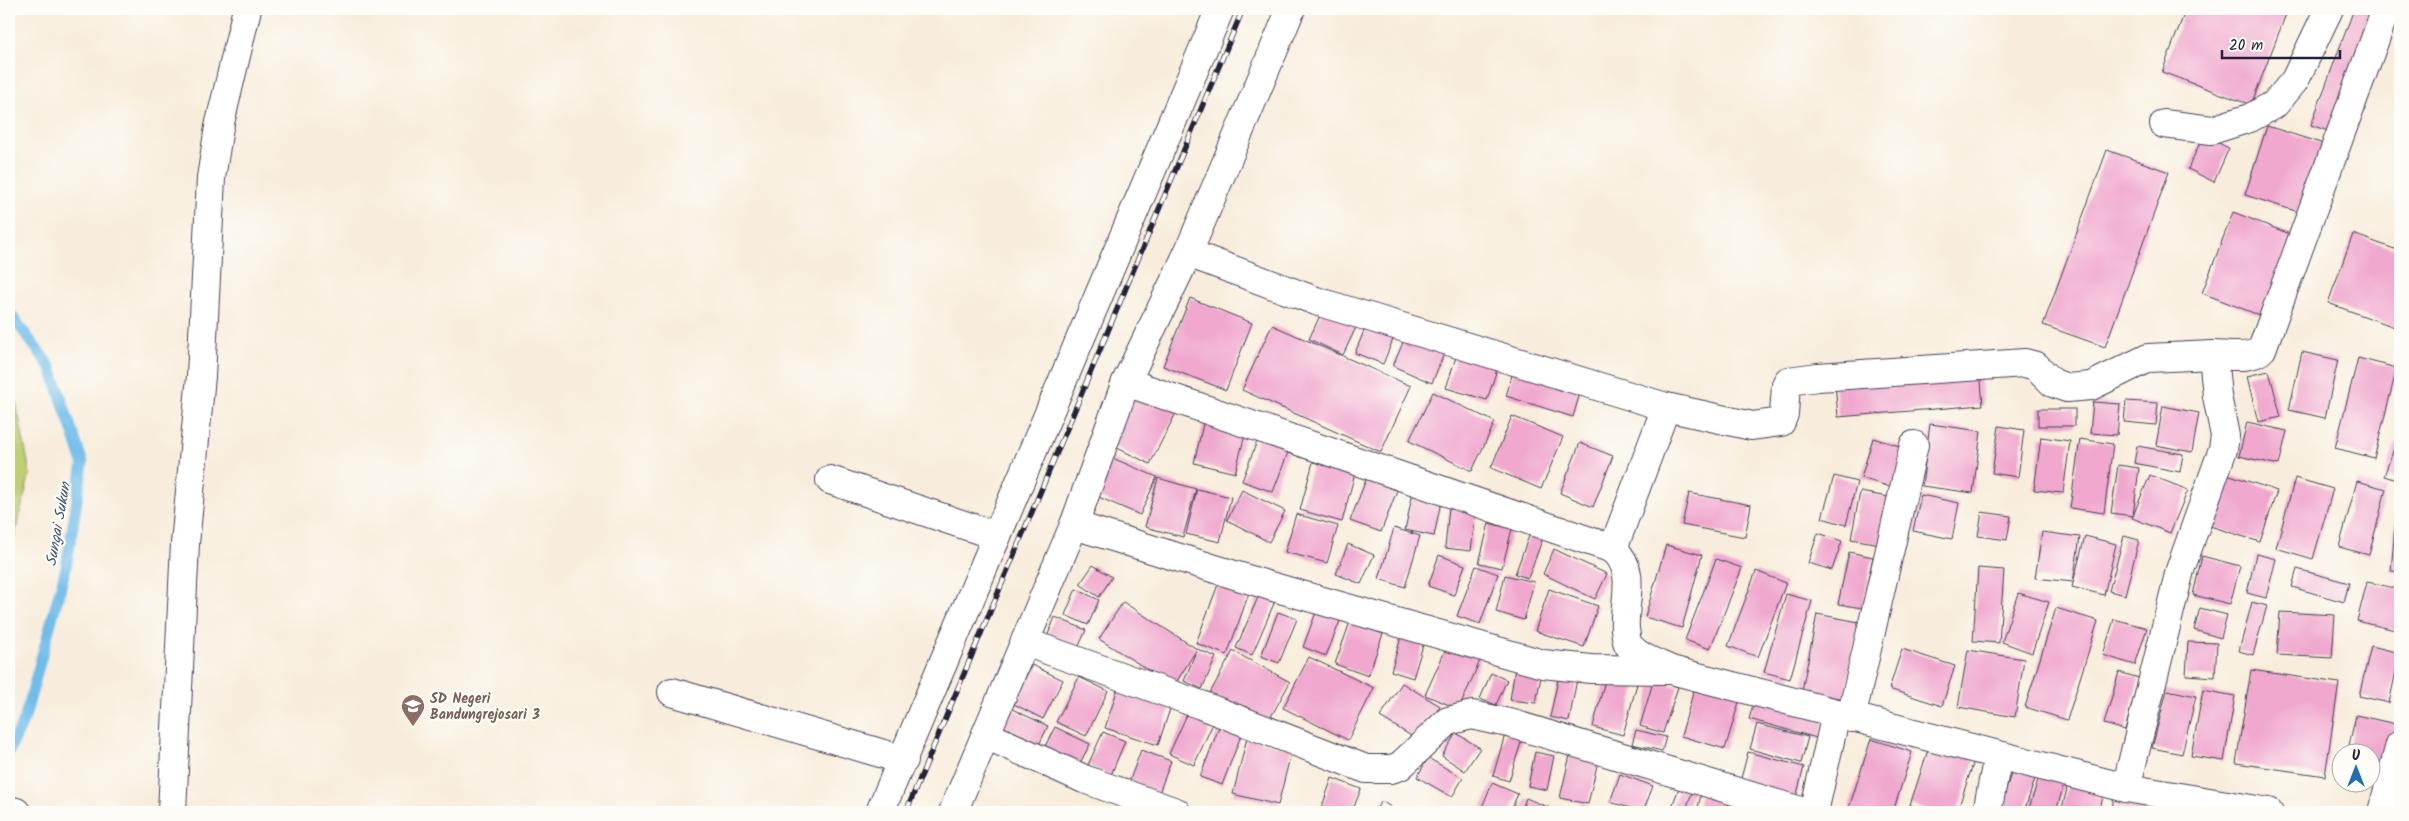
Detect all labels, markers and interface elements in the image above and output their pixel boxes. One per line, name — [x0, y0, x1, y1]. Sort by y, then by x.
scale bar — [2222, 28, 2339, 60]
text: 20 m — [2229, 34, 2263, 58]
water label: Sungai Sukun — [40, 480, 78, 568]
place label: SD Negeri Bandungrejosari 3 — [430, 688, 540, 726]
school or university icon: SD Negeri Bandungrejosari 3 — [400, 693, 426, 727]
north arrow — [2332, 744, 2382, 794]
text: U — [2352, 745, 2361, 767]

